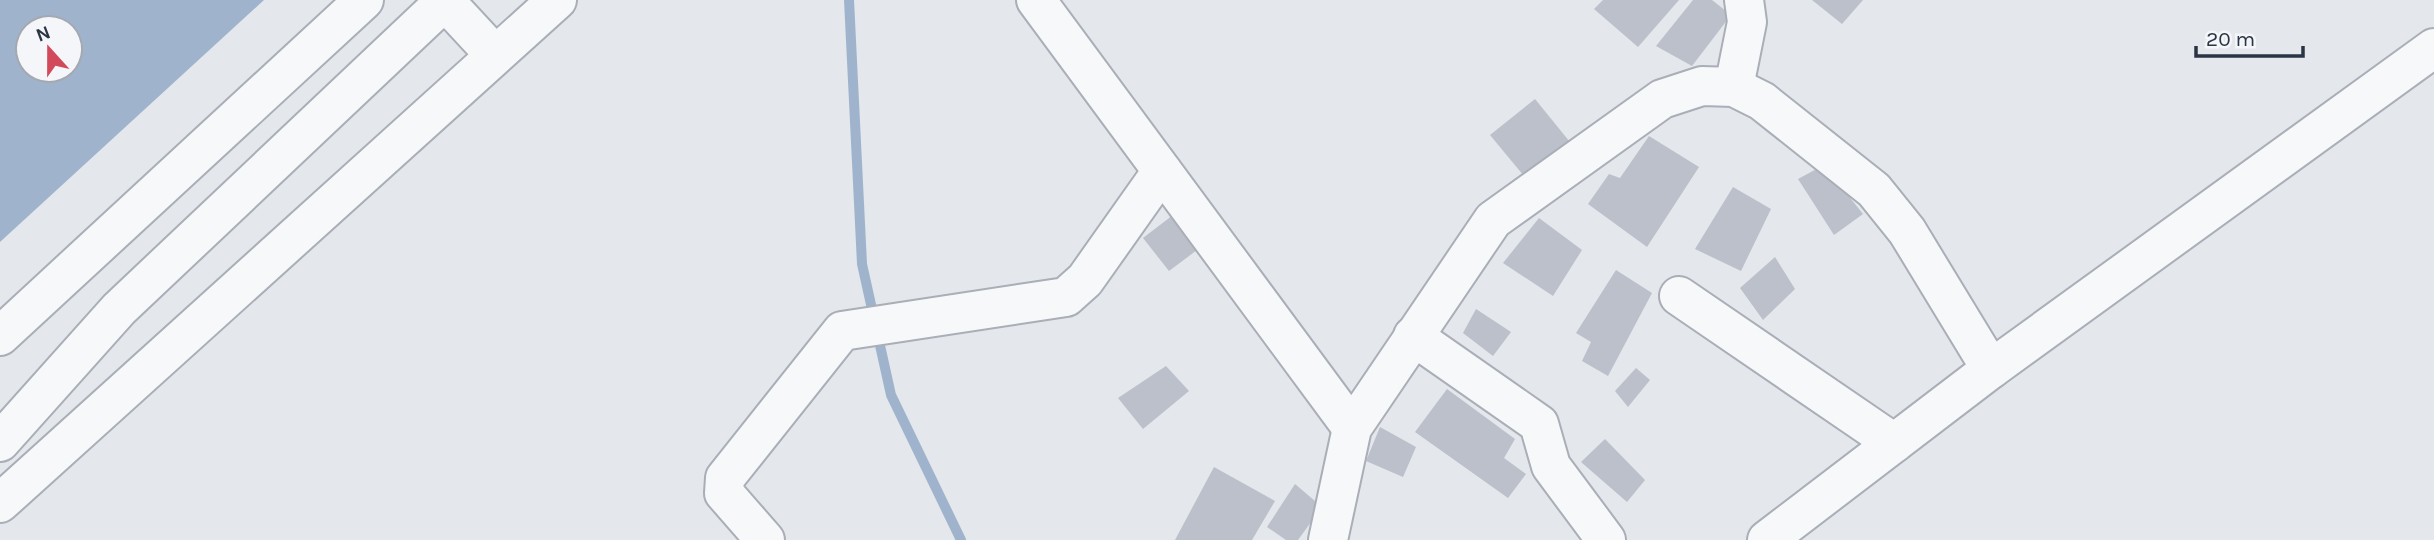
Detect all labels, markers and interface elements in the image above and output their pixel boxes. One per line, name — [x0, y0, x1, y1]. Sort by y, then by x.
north arrow — [14, 14, 84, 84]
scale bar — [2196, 14, 2303, 58]
text: N — [33, 21, 54, 47]
text: 20 m — [2206, 27, 2255, 51]

